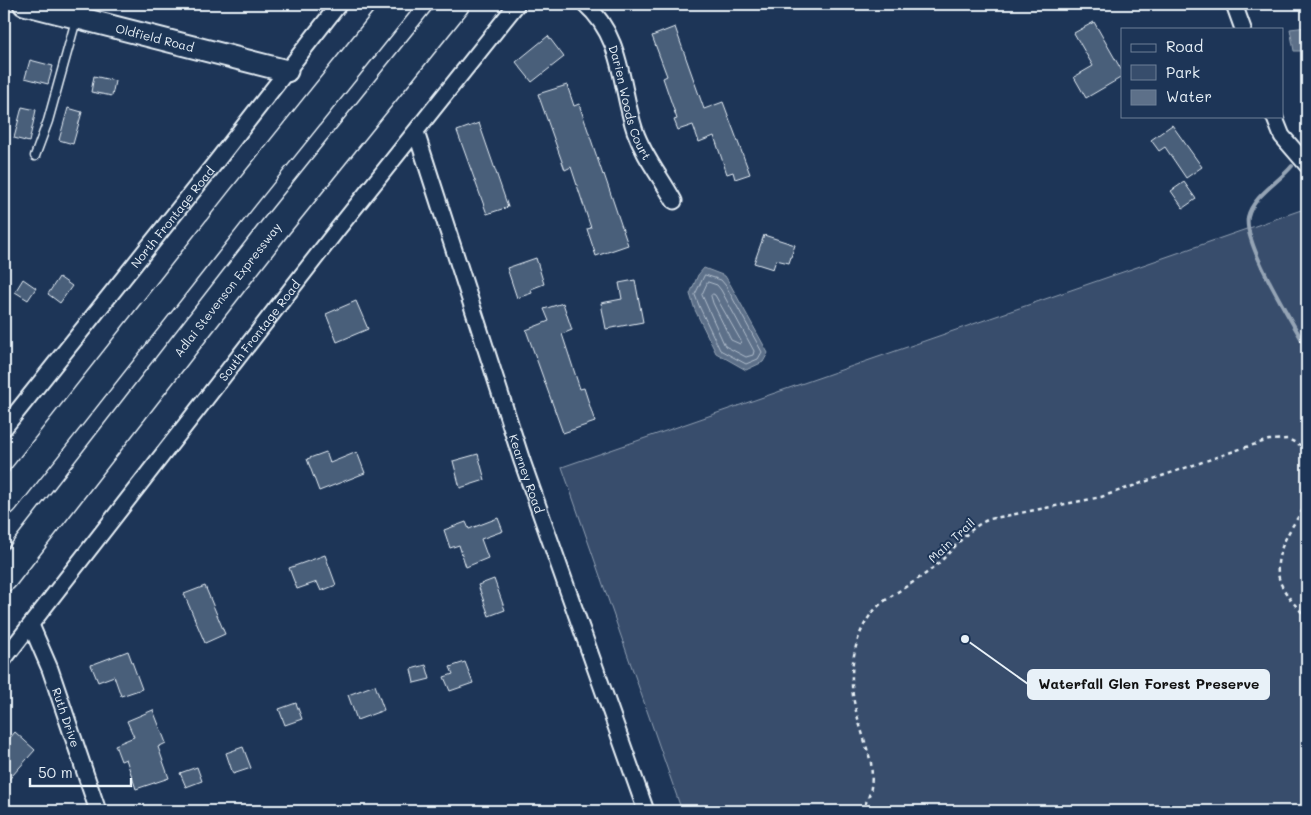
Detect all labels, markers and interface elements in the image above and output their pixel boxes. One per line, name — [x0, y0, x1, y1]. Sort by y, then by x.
street label: Oldfield Road — [114, 20, 196, 55]
legend — [1121, 28, 1284, 118]
text: Road — [1166, 36, 1203, 56]
street label: Darien Woods Court — [606, 43, 655, 163]
text: Park — [1166, 62, 1200, 82]
text: Water — [1166, 86, 1212, 106]
street label: North Frontage Road — [127, 163, 218, 271]
street label: Adlai Stevenson Expressway — [170, 219, 284, 360]
street label: South Frontage Road — [215, 276, 304, 384]
street label: Kearney Road — [506, 432, 548, 515]
street label: Main Trail — [924, 514, 978, 566]
callout: Waterfall Glen Forest Preserve — [1028, 670, 1269, 699]
text: Waterfall Glen Forest Preserve — [1039, 674, 1259, 693]
street label: Ruth Drive — [49, 685, 84, 749]
scale bar — [30, 755, 131, 787]
text: 50 m — [38, 762, 73, 782]

